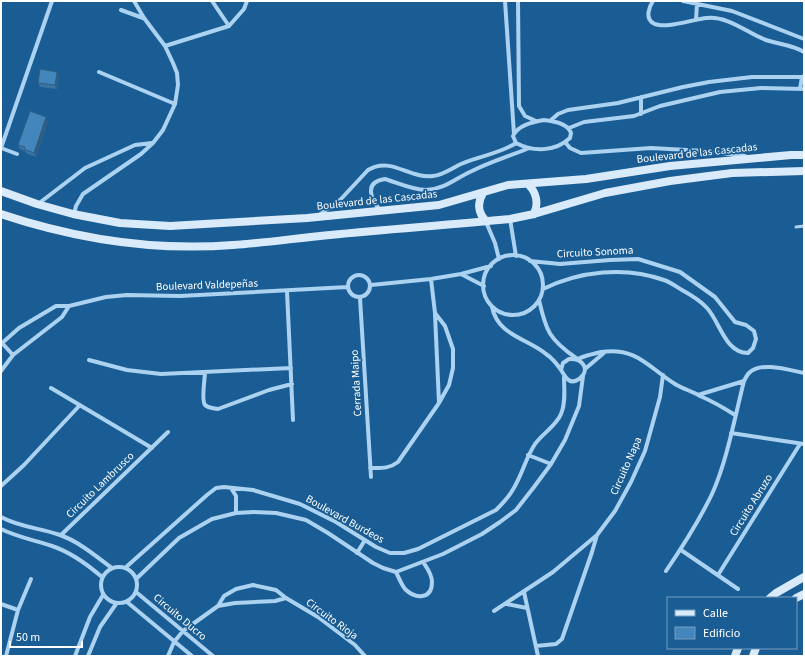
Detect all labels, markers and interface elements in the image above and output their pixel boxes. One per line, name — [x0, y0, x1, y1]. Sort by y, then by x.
street label: Boulevard de las Cascadas — [636, 139, 758, 167]
street label: Boulevard de las Cascadas — [316, 186, 438, 214]
street label: Circuito Sonoma — [556, 243, 634, 261]
street label: Boulevard Valdepeñas — [156, 276, 259, 294]
street label: Cerrada Maipo — [347, 349, 365, 417]
street label: Circuito Napa — [606, 434, 646, 498]
street label: Circuito Lambrusco — [63, 449, 137, 521]
street label: Circuito Abruzo — [726, 471, 776, 539]
street label: Boulevard Burdeos — [303, 491, 387, 547]
street label: Circuito Ducro — [150, 590, 210, 644]
street label: Circuito Rioja — [303, 595, 361, 643]
legend — [667, 597, 797, 649]
text: Calle — [703, 605, 728, 622]
scale bar — [10, 623, 82, 649]
text: Edificio — [703, 625, 740, 642]
text: 50 m — [16, 629, 40, 646]

